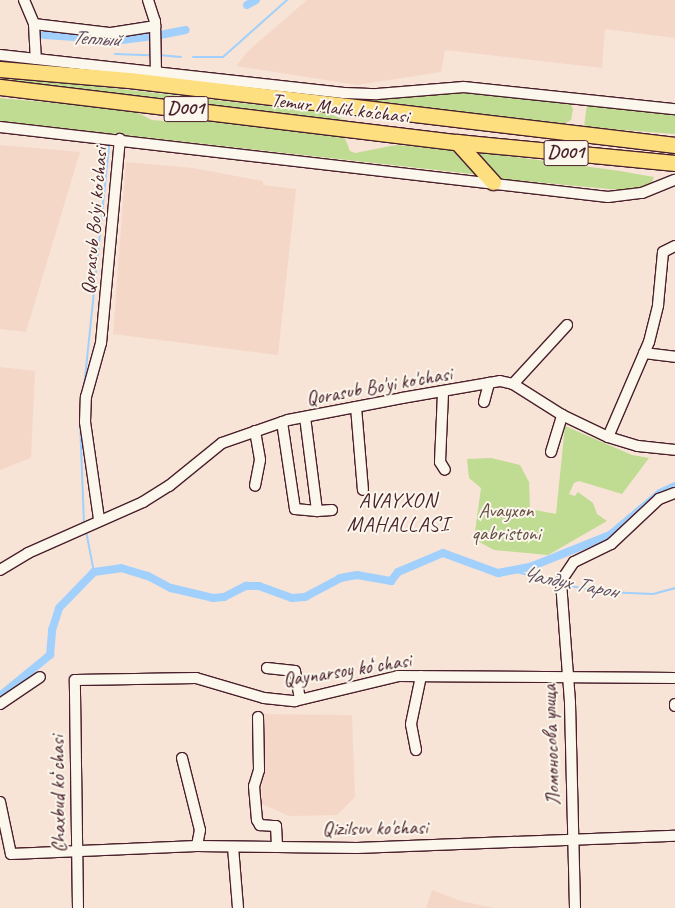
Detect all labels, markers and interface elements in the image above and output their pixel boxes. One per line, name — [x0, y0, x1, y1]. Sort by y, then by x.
water label: Теплый — [71, 24, 121, 52]
street label: Temur Malik ko'chasi — [269, 88, 411, 128]
road number: D001 — [163, 92, 209, 126]
road number: D001 — [543, 136, 589, 170]
street label: Qorasub Bo'yi ko'chasi — [76, 146, 112, 296]
street label: Qorasub Bo'yi ko'chasi — [304, 361, 454, 411]
district label: AVAYXON MAHALLASI — [347, 487, 449, 537]
park label: Avayxon qabristoni — [471, 499, 541, 546]
water label: Чалдух Тарон — [521, 561, 619, 603]
street label: Qaynarsoy koʻchasi — [281, 648, 413, 692]
street label: Ломоносова улица — [537, 683, 565, 807]
street label: Chaxbud koʻchasi — [45, 735, 71, 853]
street label: Qizilsuv ko'chasi — [322, 815, 428, 841]

